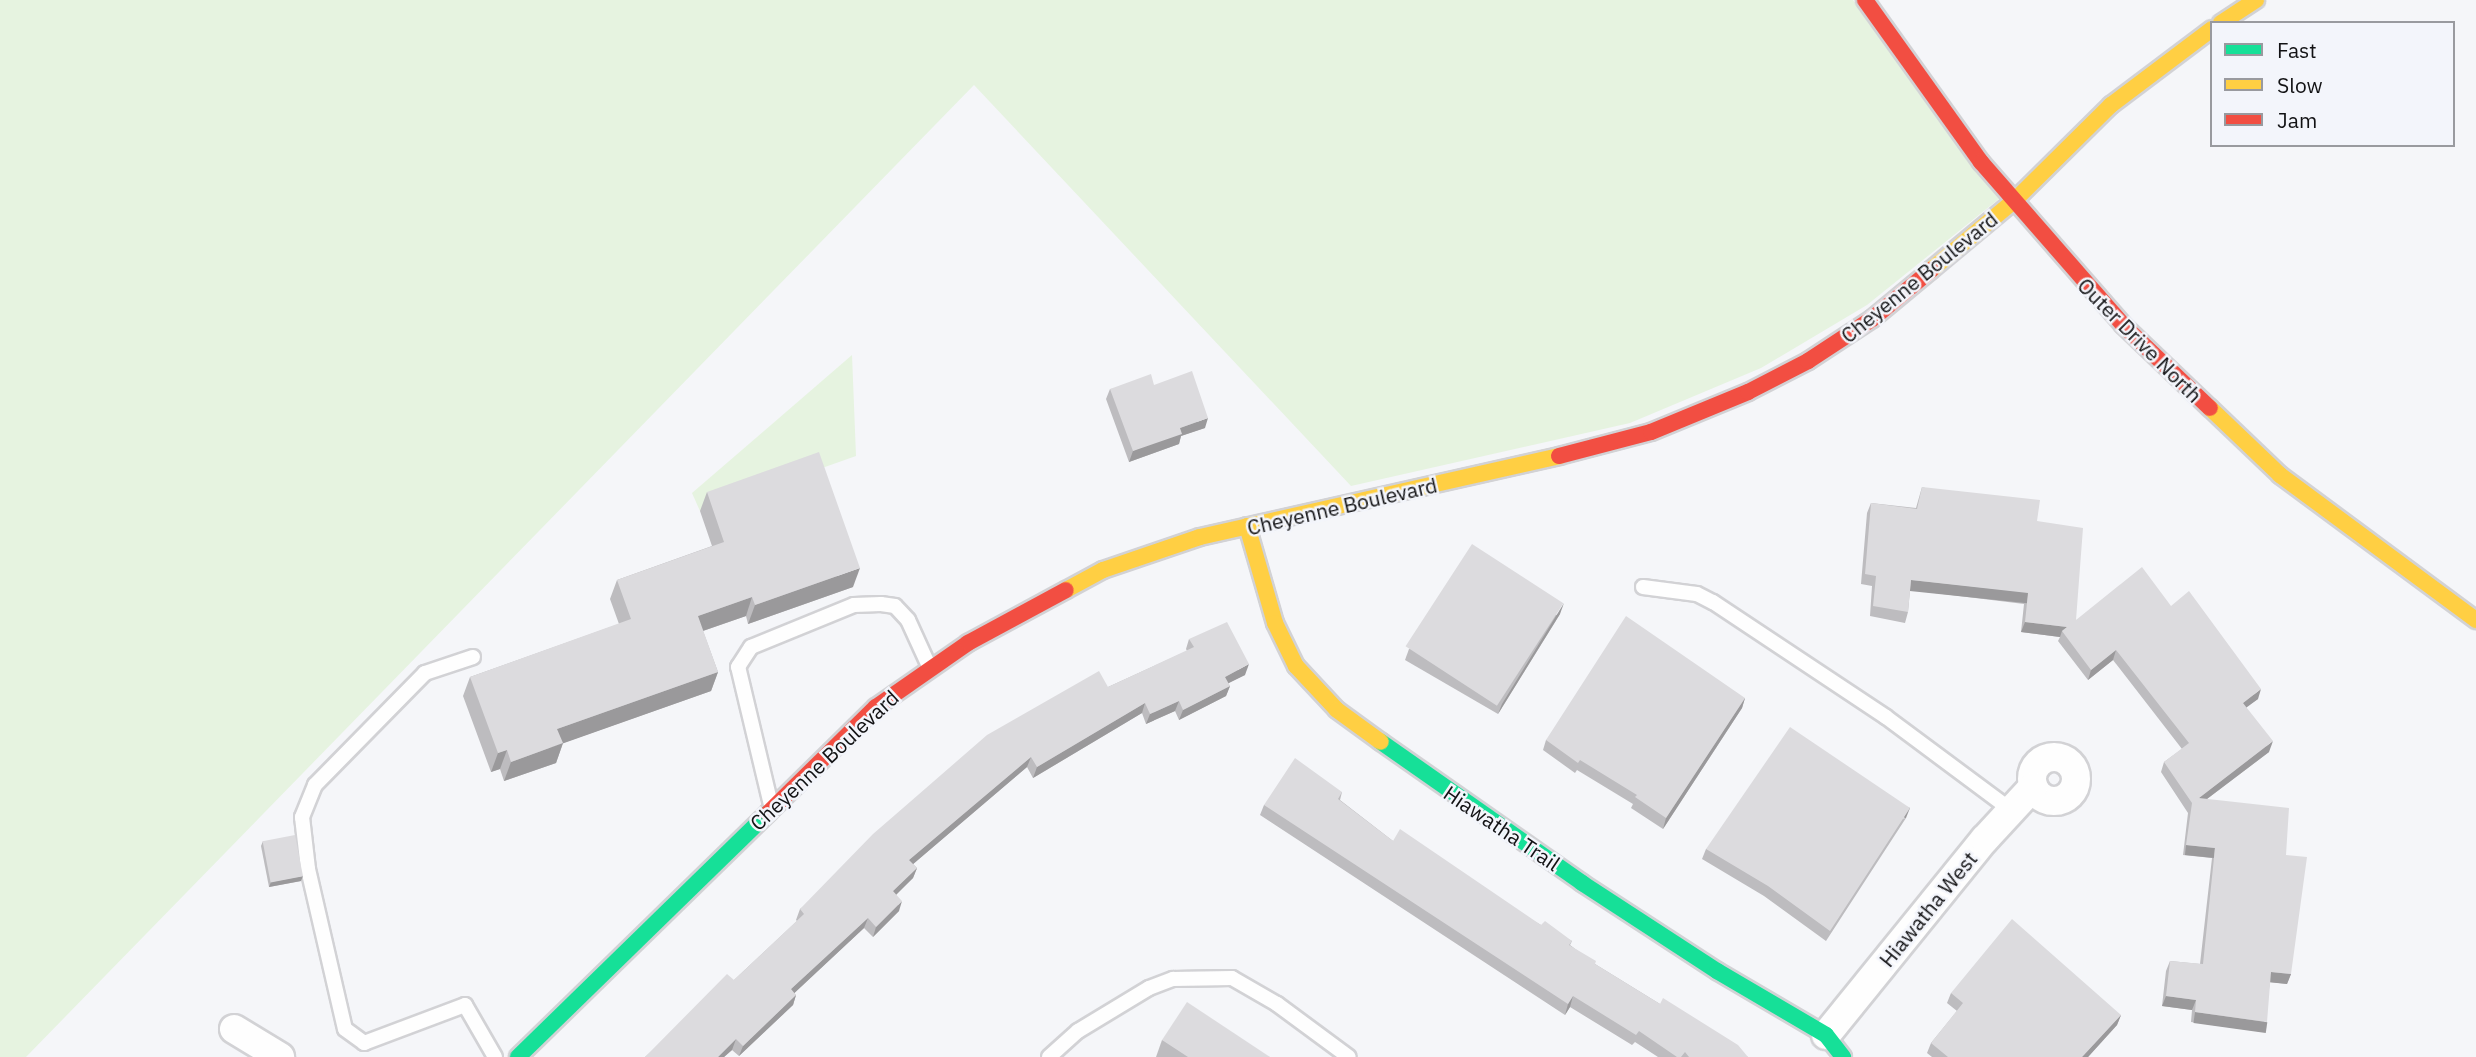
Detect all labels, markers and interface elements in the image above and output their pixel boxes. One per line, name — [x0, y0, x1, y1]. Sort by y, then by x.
legend — [2210, 21, 2455, 147]
text: Fast — [2277, 36, 2317, 64]
text: Slow — [2277, 71, 2323, 99]
text: Jam — [2277, 106, 2317, 134]
street label: Cheyenne Boulevard — [1836, 206, 2002, 348]
street label: Outer Drive North — [2073, 273, 2207, 407]
street label: Cheyenne Boulevard — [1245, 472, 1439, 540]
street label: Cheyenne Boulevard — [744, 685, 904, 835]
street label: Hiawatha Trail — [1439, 780, 1565, 876]
street label: Hiawatha West — [1874, 846, 1982, 972]

